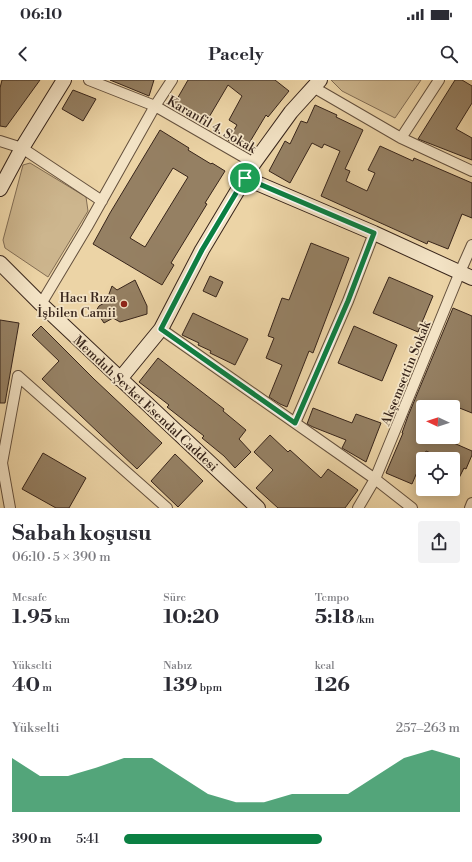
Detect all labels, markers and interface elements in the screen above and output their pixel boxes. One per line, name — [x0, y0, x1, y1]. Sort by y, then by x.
text: 06:10 — [20, 5, 62, 24]
icon: back — [12, 43, 34, 65]
text: Pacely — [208, 43, 264, 66]
icon: search — [438, 43, 460, 65]
street label: Karanfil 4. Sokak — [164, 93, 260, 158]
pin — [228, 161, 262, 195]
icon: arrive — [234, 167, 256, 189]
place label: Hacı Rıza İşbilen Camii — [37, 290, 116, 321]
marker: Hacı Rıza İşbilen Camii — [119, 299, 129, 309]
street label: Akşemsettin Sokak — [377, 318, 435, 429]
street label: Memduh Şevket Esendal Caddesi — [70, 332, 221, 475]
north arrow — [416, 400, 460, 444]
map controls — [416, 400, 460, 496]
button: locate — [416, 452, 460, 496]
text: Sabah koşusu — [12, 520, 151, 547]
button: share — [418, 521, 460, 563]
text: 06:10 · 5 × 390 m — [12, 549, 111, 565]
text: Mesafe — [12, 591, 47, 605]
text: Süre — [163, 591, 186, 605]
text: Tempo — [315, 591, 349, 605]
text: 1.95 — [12, 605, 52, 630]
text: 10:20 — [163, 605, 219, 630]
text: 5:18 — [315, 605, 355, 630]
text: km — [52, 613, 70, 627]
text: /km — [355, 613, 374, 627]
text: Yükselti — [12, 659, 52, 673]
text: Nabız — [163, 659, 192, 673]
text: kcal — [315, 659, 335, 673]
text: 40 — [12, 673, 40, 698]
text: 139 — [163, 673, 198, 698]
text: 126 — [315, 673, 350, 698]
text: m — [40, 681, 52, 695]
text: bpm — [198, 681, 222, 695]
text: Yükselti — [12, 720, 59, 736]
text: 257–263 m — [396, 720, 460, 736]
text: 390 m — [12, 831, 51, 847]
text: 5:41 — [76, 831, 99, 847]

